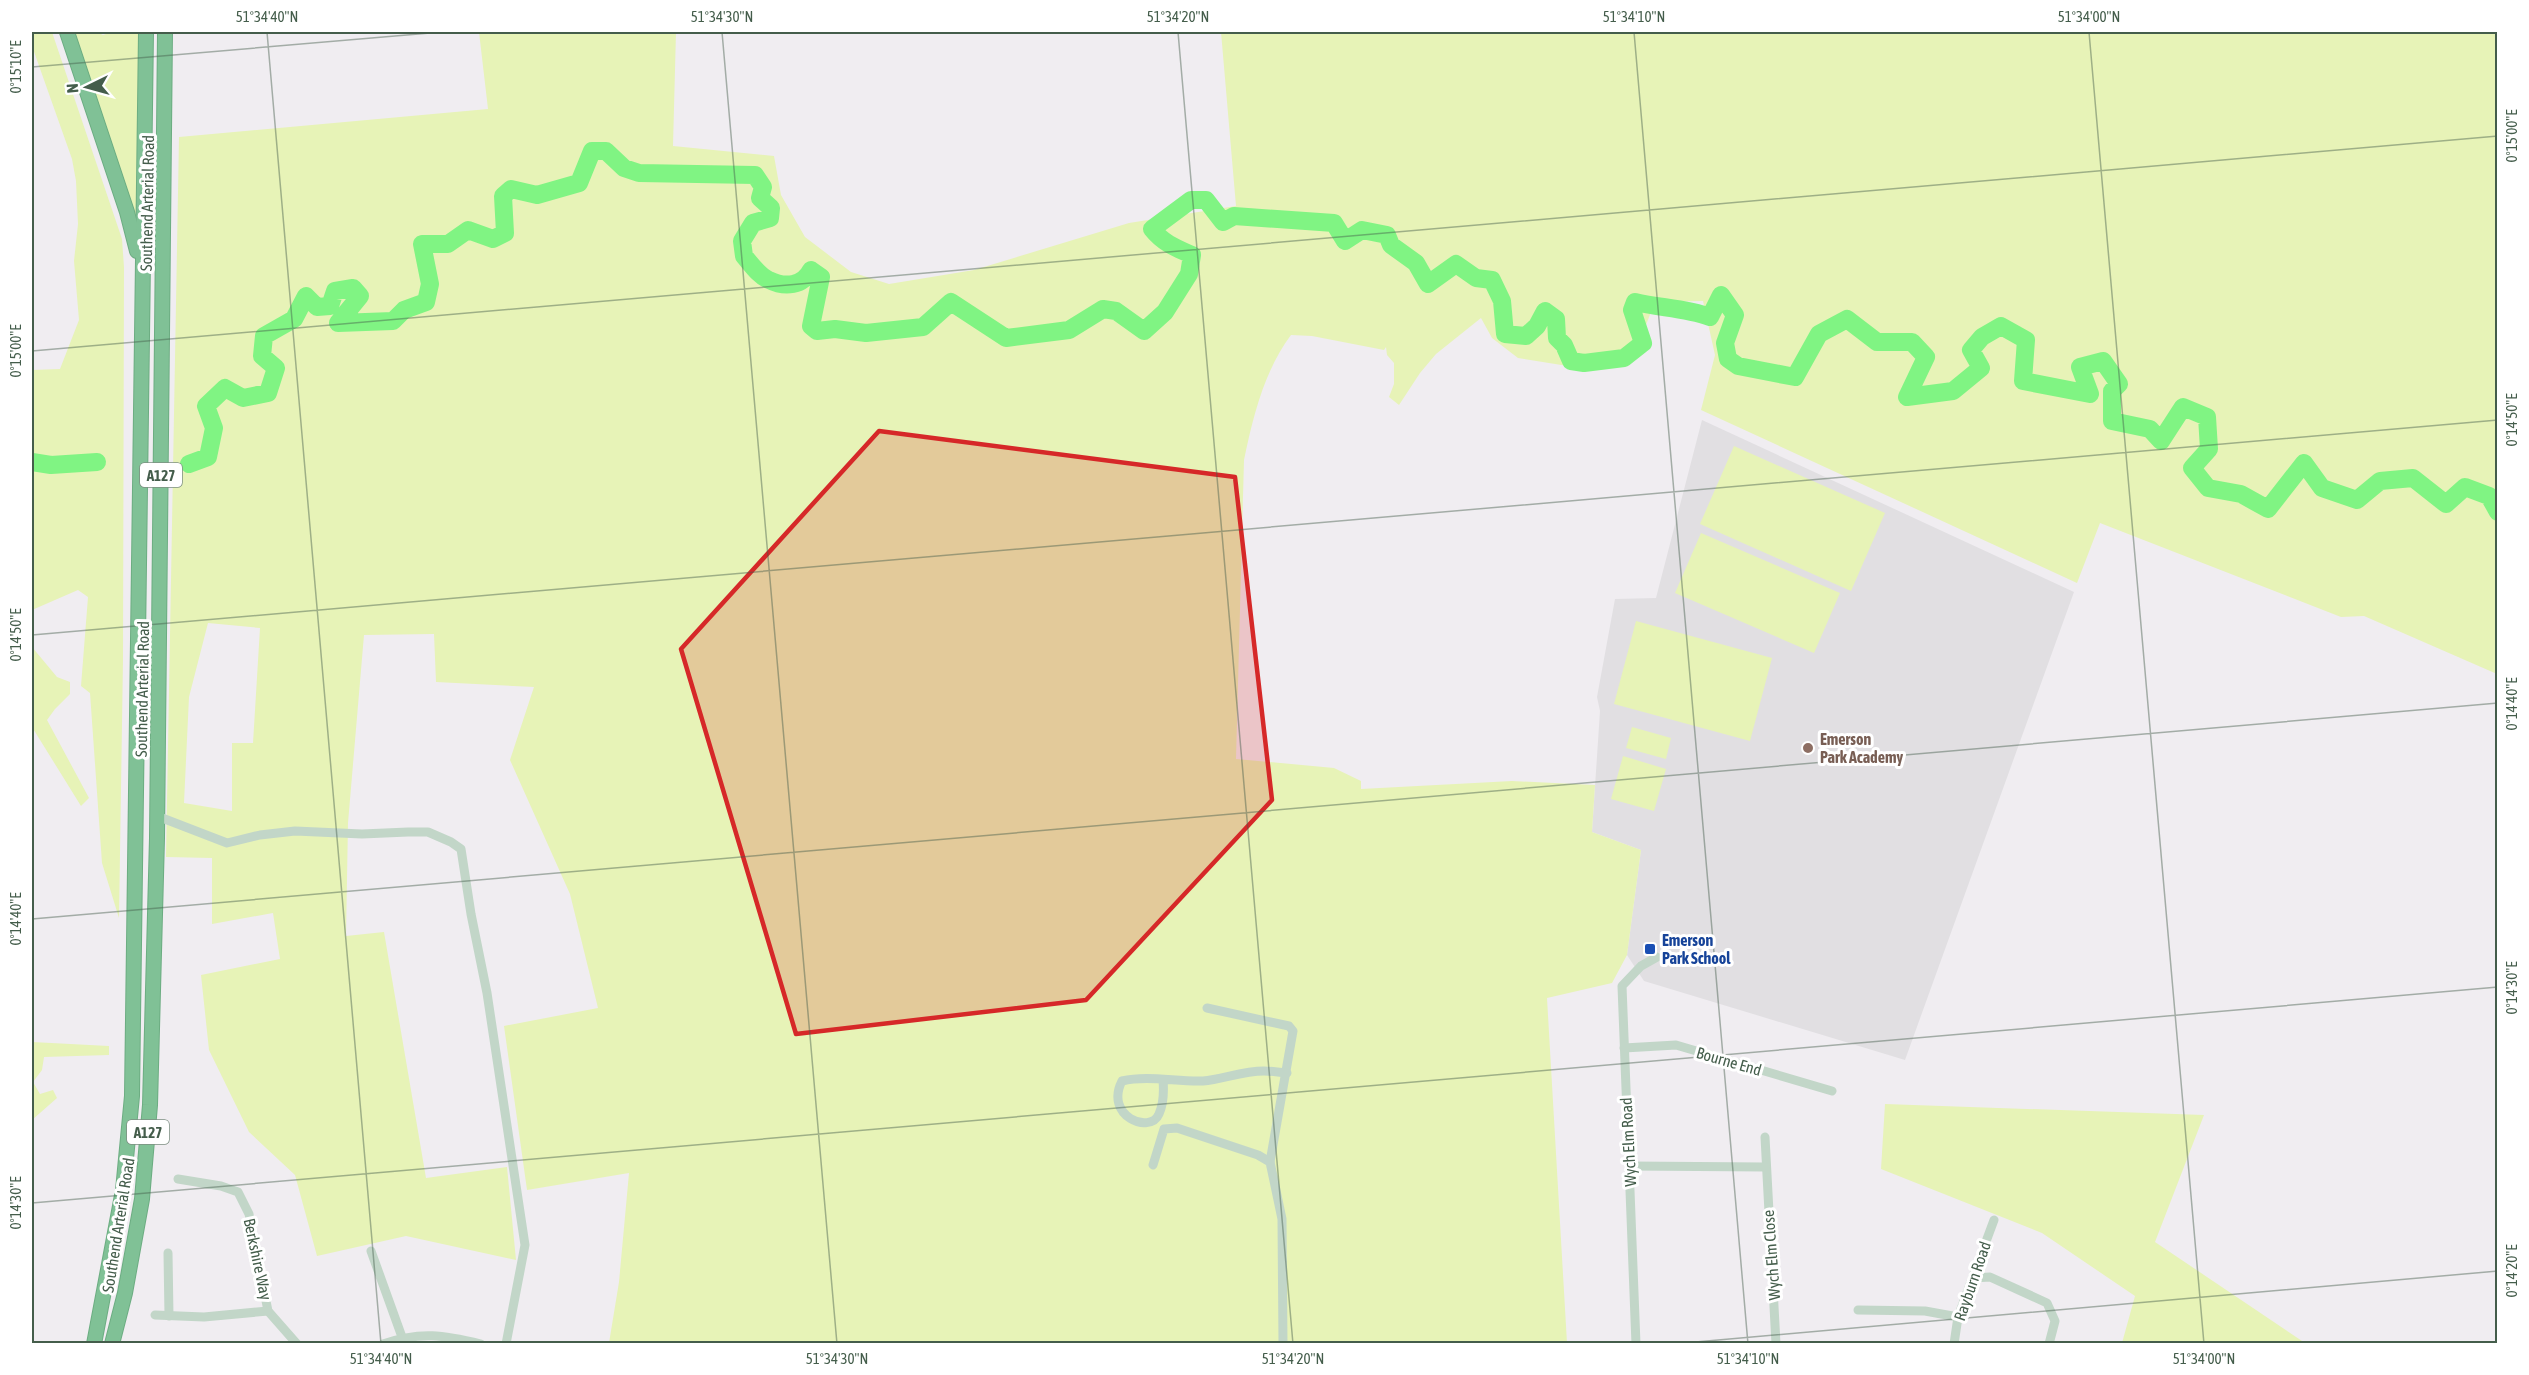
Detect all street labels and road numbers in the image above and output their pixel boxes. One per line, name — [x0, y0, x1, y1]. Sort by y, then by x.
street label: Southend Arterial Road — [137, 135, 157, 271]
road number: A127 — [140, 463, 182, 487]
street label: Southend Arterial Road — [132, 621, 152, 757]
street label: Bourne End — [1694, 1043, 1764, 1079]
street label: Wych Elm Road — [1617, 1097, 1640, 1187]
road number: A127 — [127, 1120, 169, 1144]
street label: Southend Arterial Road — [98, 1156, 138, 1294]
street label: Wych Elm Close — [1759, 1209, 1784, 1301]
street label: Berkshire Way — [240, 1217, 276, 1302]
street label: Rayburn Road — [1950, 1239, 1995, 1323]

